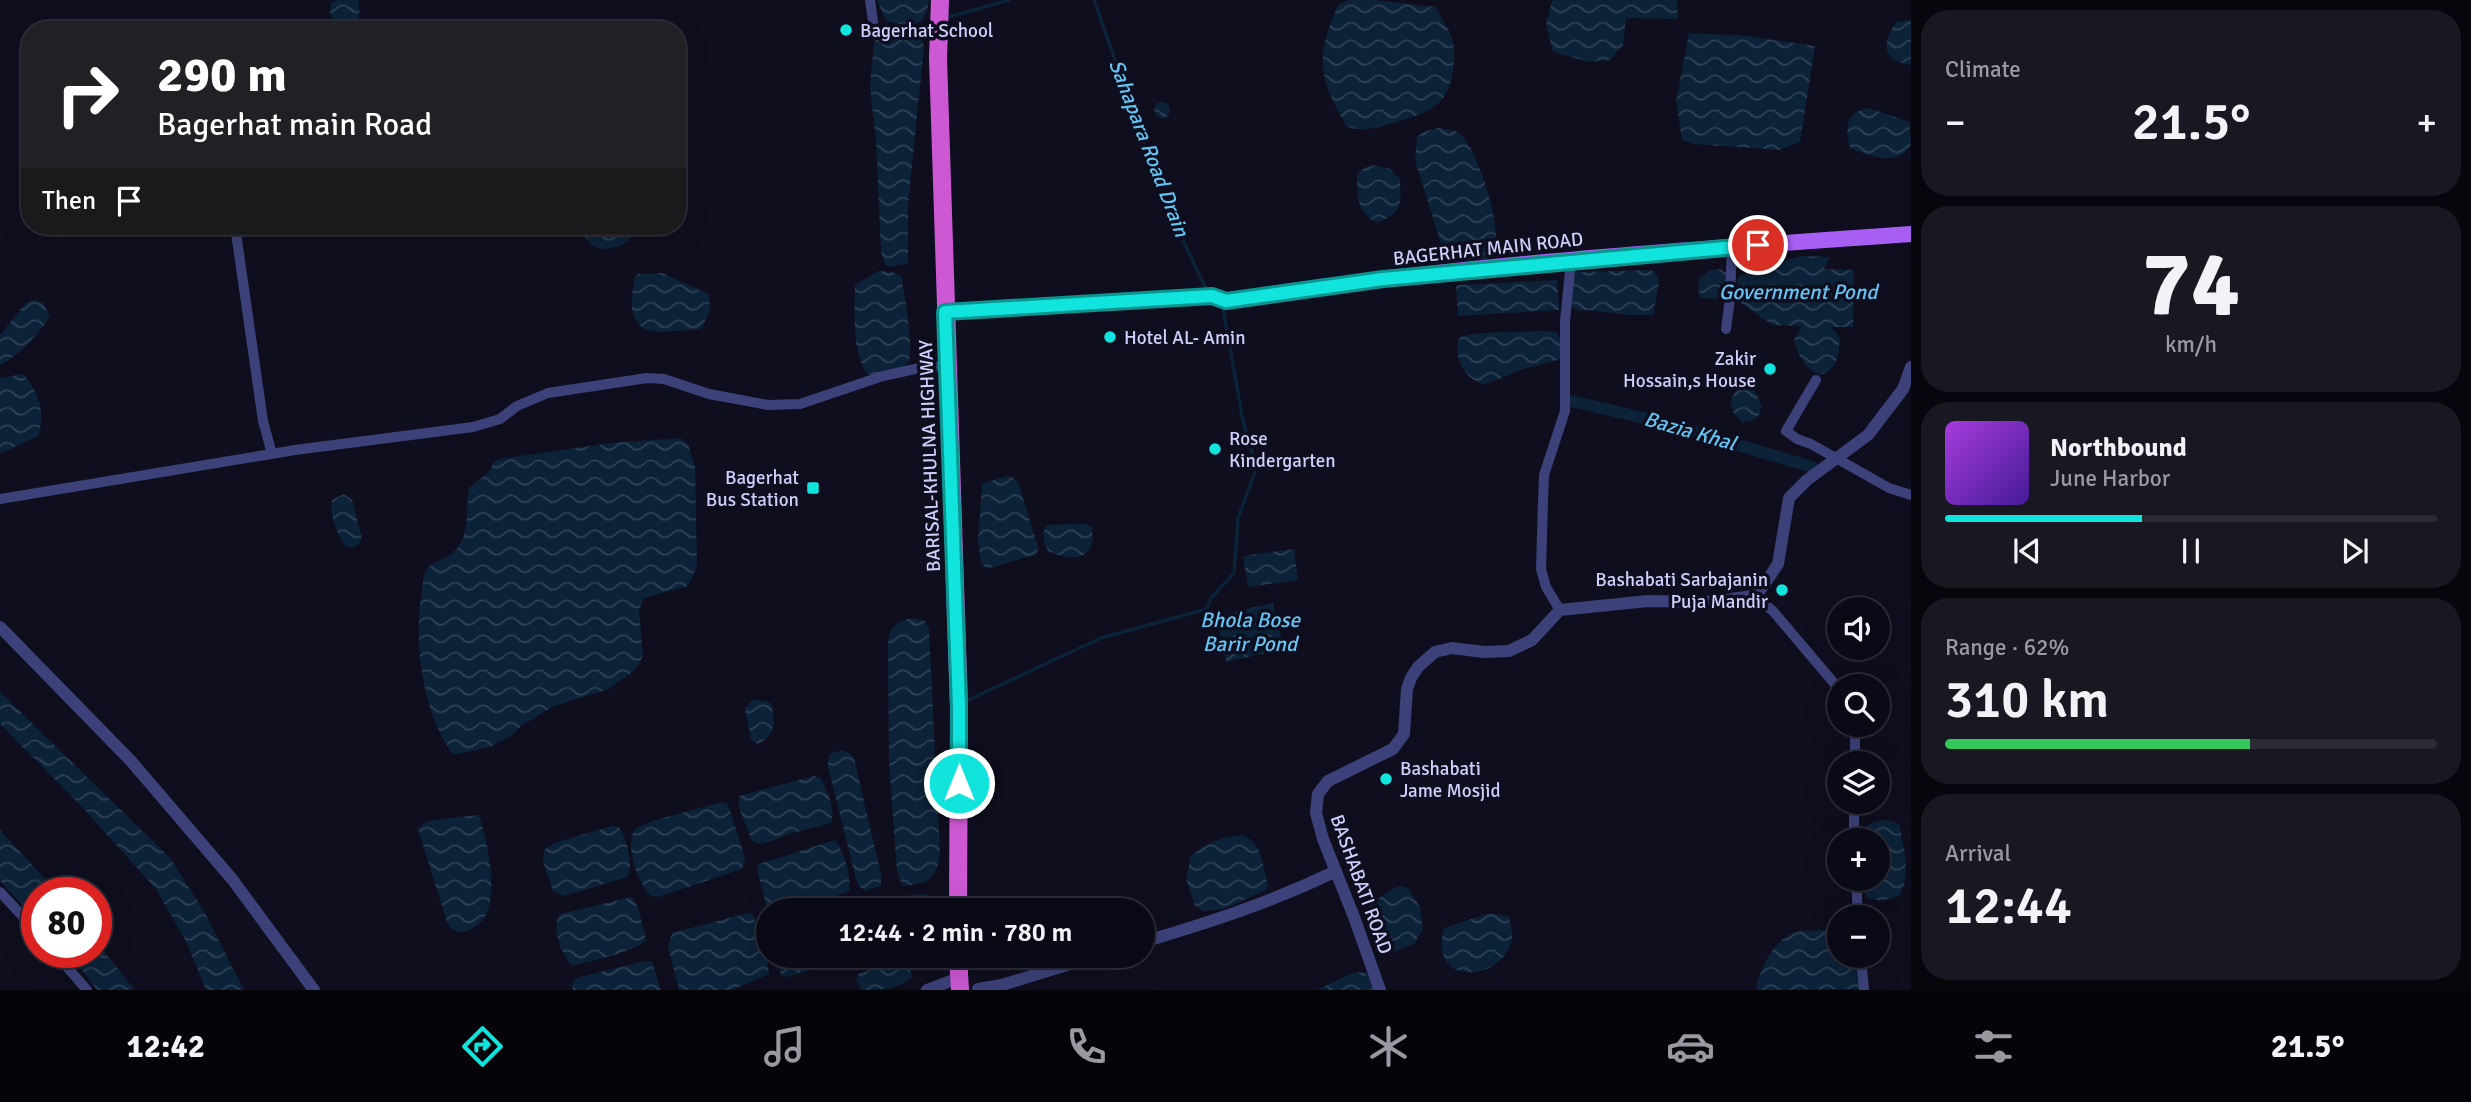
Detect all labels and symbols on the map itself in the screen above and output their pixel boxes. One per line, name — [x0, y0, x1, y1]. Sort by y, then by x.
place label: Bagerhat School — [860, 19, 993, 43]
marker: Bagerhat School — [838, 22, 854, 38]
water label: Sahapara Road Drain — [1103, 56, 1195, 241]
pin — [1728, 215, 1788, 275]
street label: BAGERHAT MAIN ROAD — [1392, 227, 1584, 271]
water label: Government Pond — [1719, 279, 1880, 305]
place label: Hotel AL- Amin — [1124, 326, 1246, 350]
marker: Hotel AL- Amin — [1102, 329, 1118, 345]
street label: BARISAL-KHULNA HIGHWAY — [914, 339, 946, 572]
place label: Zakir Hossain,s House — [1623, 347, 1756, 393]
marker: Zakir Hossain,s House — [1762, 361, 1778, 377]
water label: Bazia Khal — [1641, 405, 1741, 457]
place label: Rose Kindergarten — [1229, 427, 1336, 473]
marker: Rose Kindergarten — [1207, 441, 1223, 457]
place label: Bagerhat Bus Station — [706, 466, 799, 512]
marker: Bagerhat Bus Station — [805, 480, 821, 496]
place label: Bashabati Sarbajanin Puja Mandir — [1595, 568, 1768, 614]
marker: Bashabati Sarbajanin Puja Mandir — [1774, 582, 1790, 598]
water label: Bhola Bose Barir Pond — [1200, 607, 1301, 657]
position arrow — [922, 746, 996, 820]
place label: Bashabati Jame Mosjid — [1400, 757, 1501, 803]
marker: Bashabati Jame Mosjid — [1378, 771, 1394, 787]
street label: BASHABATI ROAD — [1325, 811, 1397, 957]
speed limit sign: 80 — [21, 877, 112, 968]

